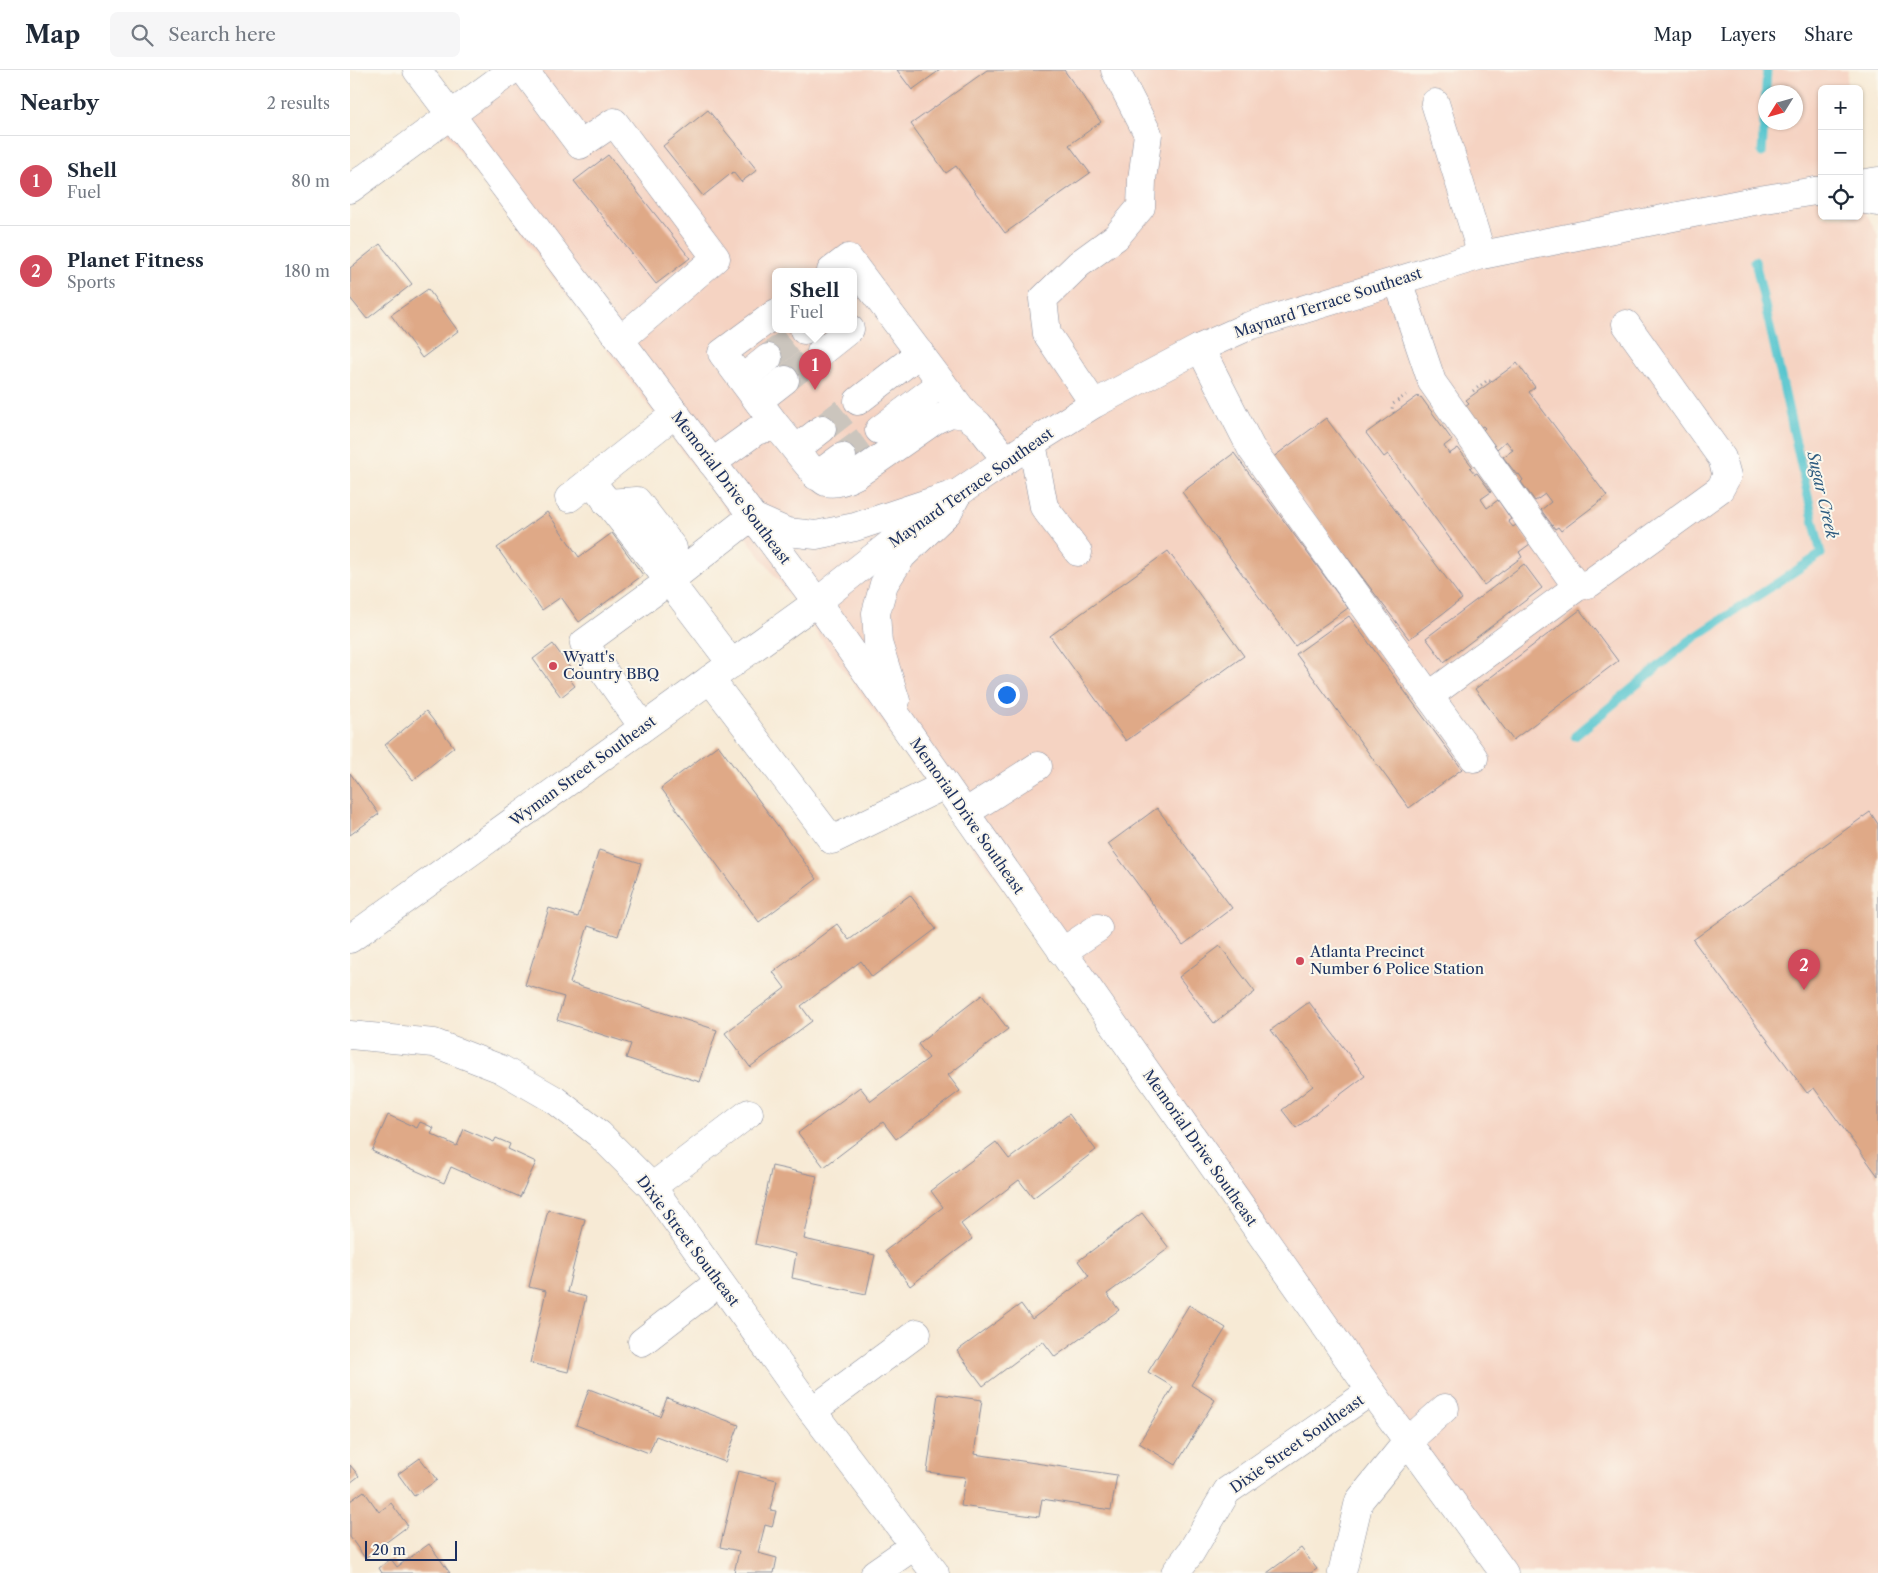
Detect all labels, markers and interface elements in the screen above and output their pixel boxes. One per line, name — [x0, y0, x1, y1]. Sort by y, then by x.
search box — [110, 12, 460, 57]
text: Map — [25, 20, 80, 49]
icon: search — [128, 21, 156, 49]
text: Search here — [168, 23, 276, 46]
text: Map — [1654, 24, 1692, 46]
text: Layers — [1720, 24, 1776, 46]
text: Share — [1804, 24, 1853, 46]
north arrow — [1758, 85, 1803, 130]
map controls — [1818, 85, 1863, 220]
button: + — [1818, 85, 1863, 130]
text: Nearby — [20, 90, 99, 115]
text: 2 results — [267, 93, 330, 113]
button: − — [1818, 130, 1863, 175]
text: Shell — [67, 159, 117, 182]
text: 1 — [32, 171, 40, 191]
text: 80 m — [291, 171, 330, 191]
button: locate — [1818, 175, 1863, 220]
text: Fuel — [67, 182, 101, 202]
text: Planet Fitness — [67, 249, 204, 272]
text: 2 — [31, 261, 41, 281]
text: 180 m — [284, 261, 330, 281]
street label: Maynard Terrace Southeast — [1232, 263, 1425, 342]
popup — [772, 268, 857, 333]
text: Sports — [67, 272, 116, 292]
text: Shell — [790, 279, 839, 302]
text: Fuel — [790, 302, 823, 322]
pin: 1 — [799, 349, 831, 390]
street label: Memorial Drive Southeast — [668, 407, 796, 569]
street label: Maynard Terrace Southeast — [885, 423, 1057, 552]
water label: Sugar Creek — [1803, 449, 1843, 541]
place label: Wyatt's Country BBQ — [562, 647, 660, 683]
marker: Wyatt's Country BBQ — [547, 660, 559, 672]
your location — [994, 682, 1020, 708]
street label: Wyman Street Southeast — [505, 711, 660, 831]
street label: Memorial Drive Southeast — [906, 734, 1029, 898]
place label: Atlanta Precinct Number 6 Police Station — [1309, 942, 1485, 978]
pin: 2 — [1788, 949, 1820, 990]
marker: Atlanta Precinct Number 6 Police Station — [1294, 955, 1306, 967]
street label: Memorial Drive Southeast — [1139, 1066, 1262, 1230]
street label: Dixie Street Southeast — [633, 1171, 744, 1311]
street label: Dixie Street Southeast — [1226, 1390, 1368, 1497]
scale bar — [365, 1538, 458, 1561]
text: 20 m — [372, 1541, 406, 1559]

